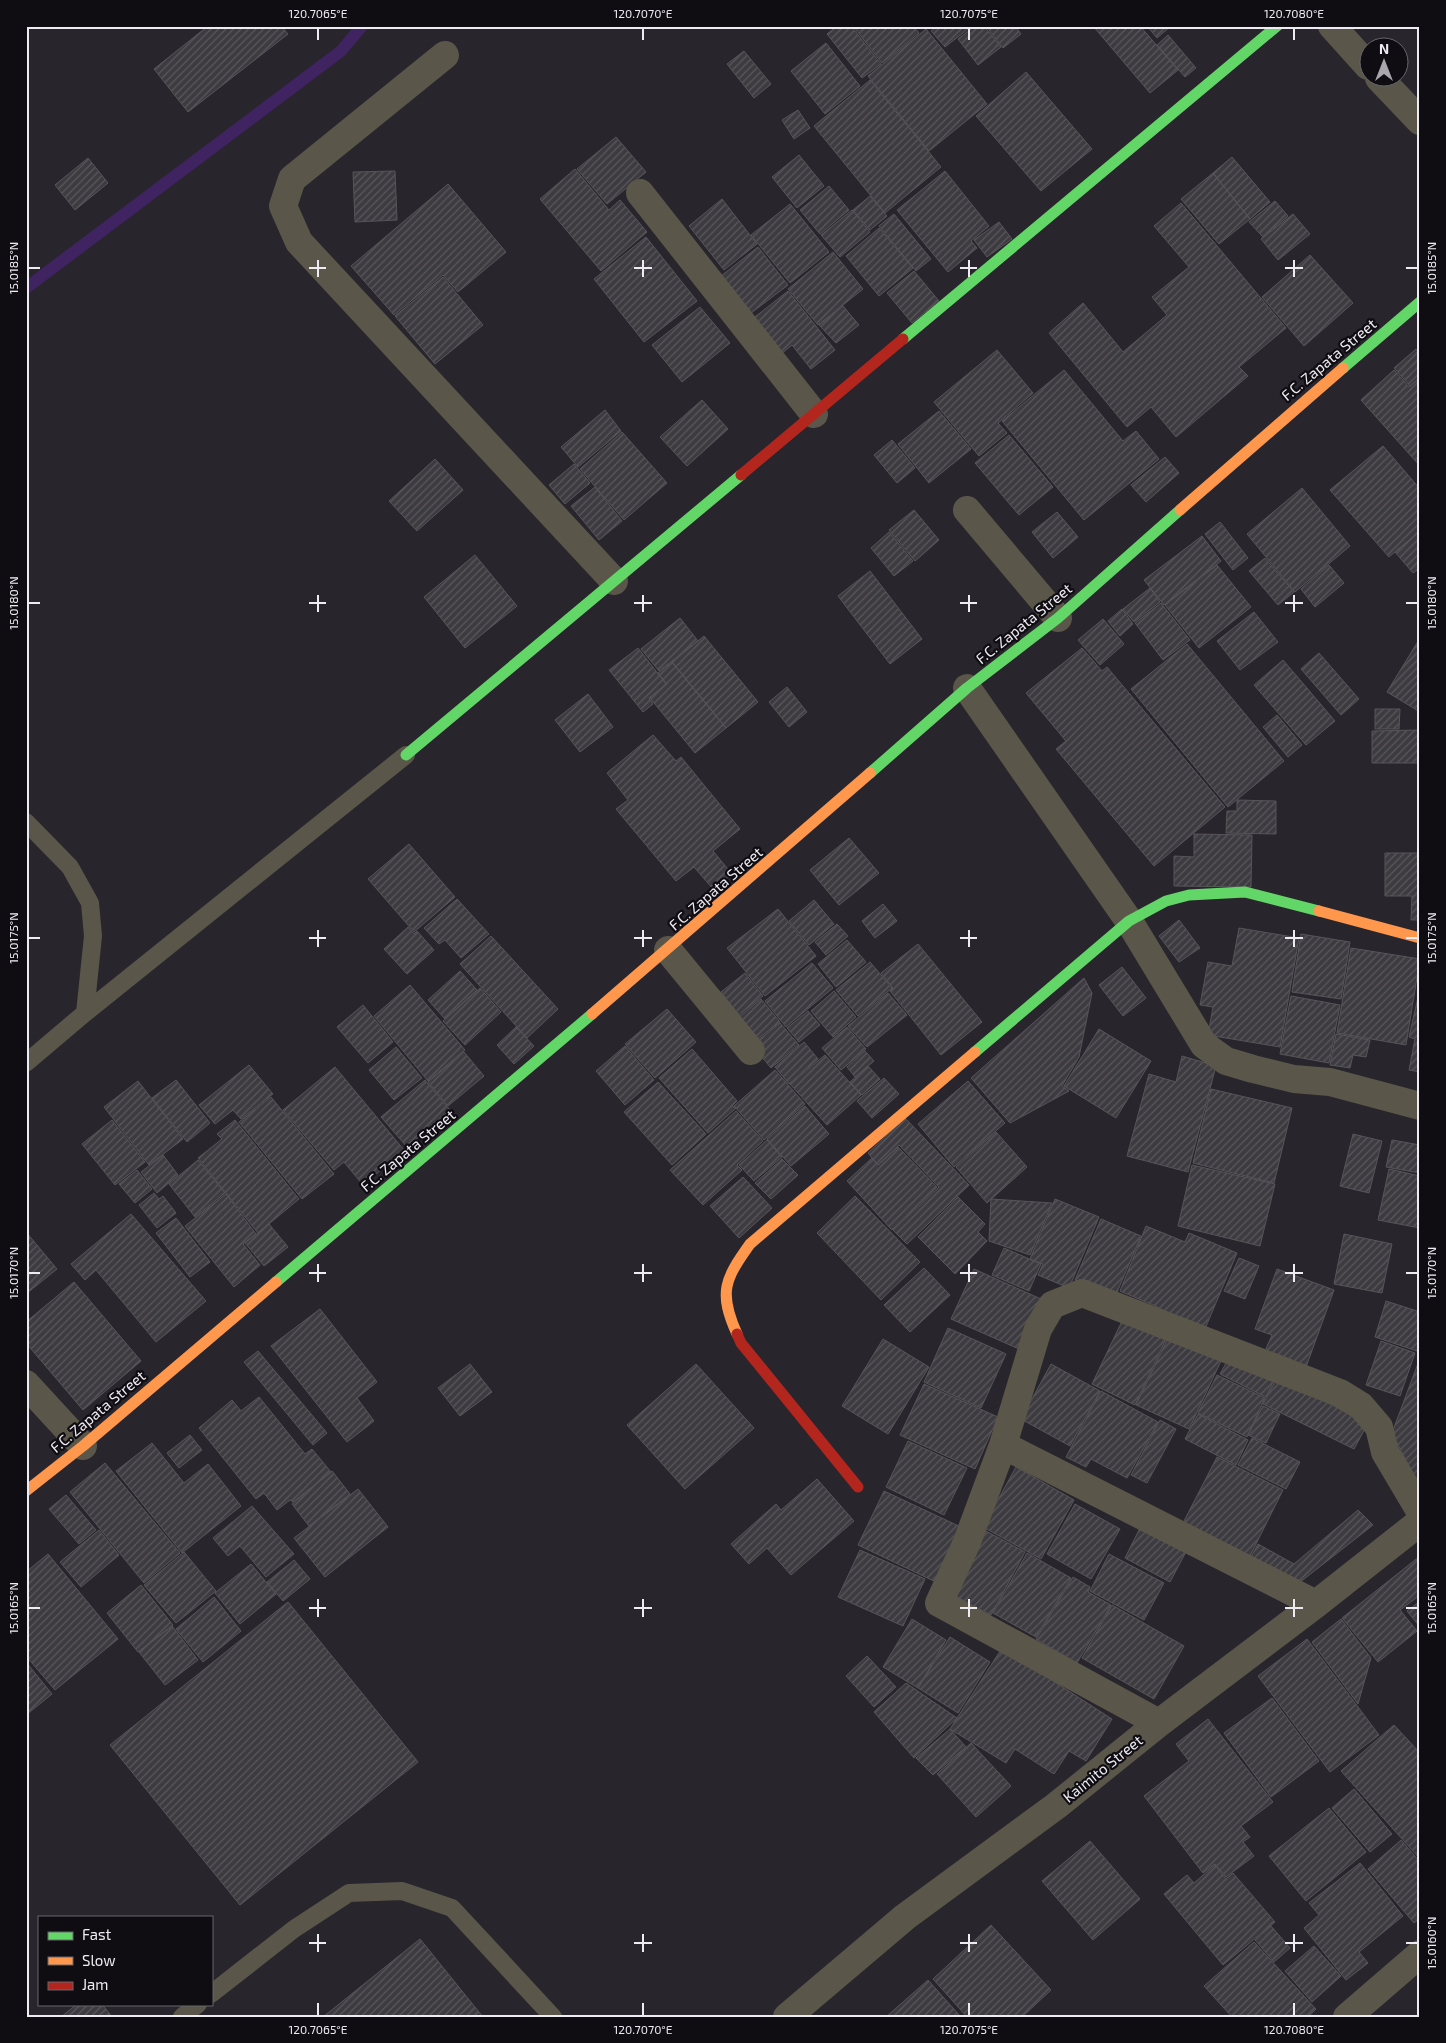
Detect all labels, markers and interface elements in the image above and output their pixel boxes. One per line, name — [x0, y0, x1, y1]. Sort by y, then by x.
text: 120.7065°E — [289, 6, 348, 20]
text: 120.7070°E — [614, 6, 673, 20]
text: 120.7075°E — [940, 6, 998, 20]
text: 120.7080°E — [1264, 6, 1324, 20]
north arrow — [1358, 38, 1408, 88]
text: N — [1379, 40, 1389, 57]
text: 15.0185°N — [6, 242, 20, 294]
text: 15.0185°N — [1424, 242, 1438, 294]
street label: F.C. Zapata Street — [1277, 314, 1380, 404]
text: 15.0180°N — [6, 576, 20, 630]
text: 15.0180°N — [1424, 576, 1438, 630]
street label: F.C. Zapata Street — [972, 579, 1075, 667]
street label: F.C. Zapata Street — [665, 842, 766, 934]
text: 15.0175°N — [6, 912, 20, 964]
text: 15.0175°N — [1424, 912, 1438, 964]
street label: F.C. Zapata Street — [356, 1105, 459, 1195]
text: 15.0170°N — [6, 1247, 20, 1299]
text: 15.0170°N — [1424, 1247, 1438, 1299]
street label: F.C. Zapata Street — [46, 1366, 149, 1456]
text: 15.0165°N — [6, 1582, 20, 1634]
text: 15.0165°N — [1424, 1582, 1438, 1634]
street label: Kaimito Street — [1059, 1731, 1146, 1806]
legend — [38, 1916, 212, 2006]
text: 15.0160°N — [1424, 1917, 1438, 1969]
text: Fast — [82, 1925, 112, 1943]
text: Slow — [82, 1951, 116, 1969]
text: Jam — [82, 1975, 108, 1993]
text: 120.7065°E — [289, 2022, 348, 2036]
text: 120.7070°E — [614, 2022, 673, 2036]
text: 120.7075°E — [940, 2022, 998, 2036]
text: 120.7080°E — [1264, 2022, 1324, 2036]

